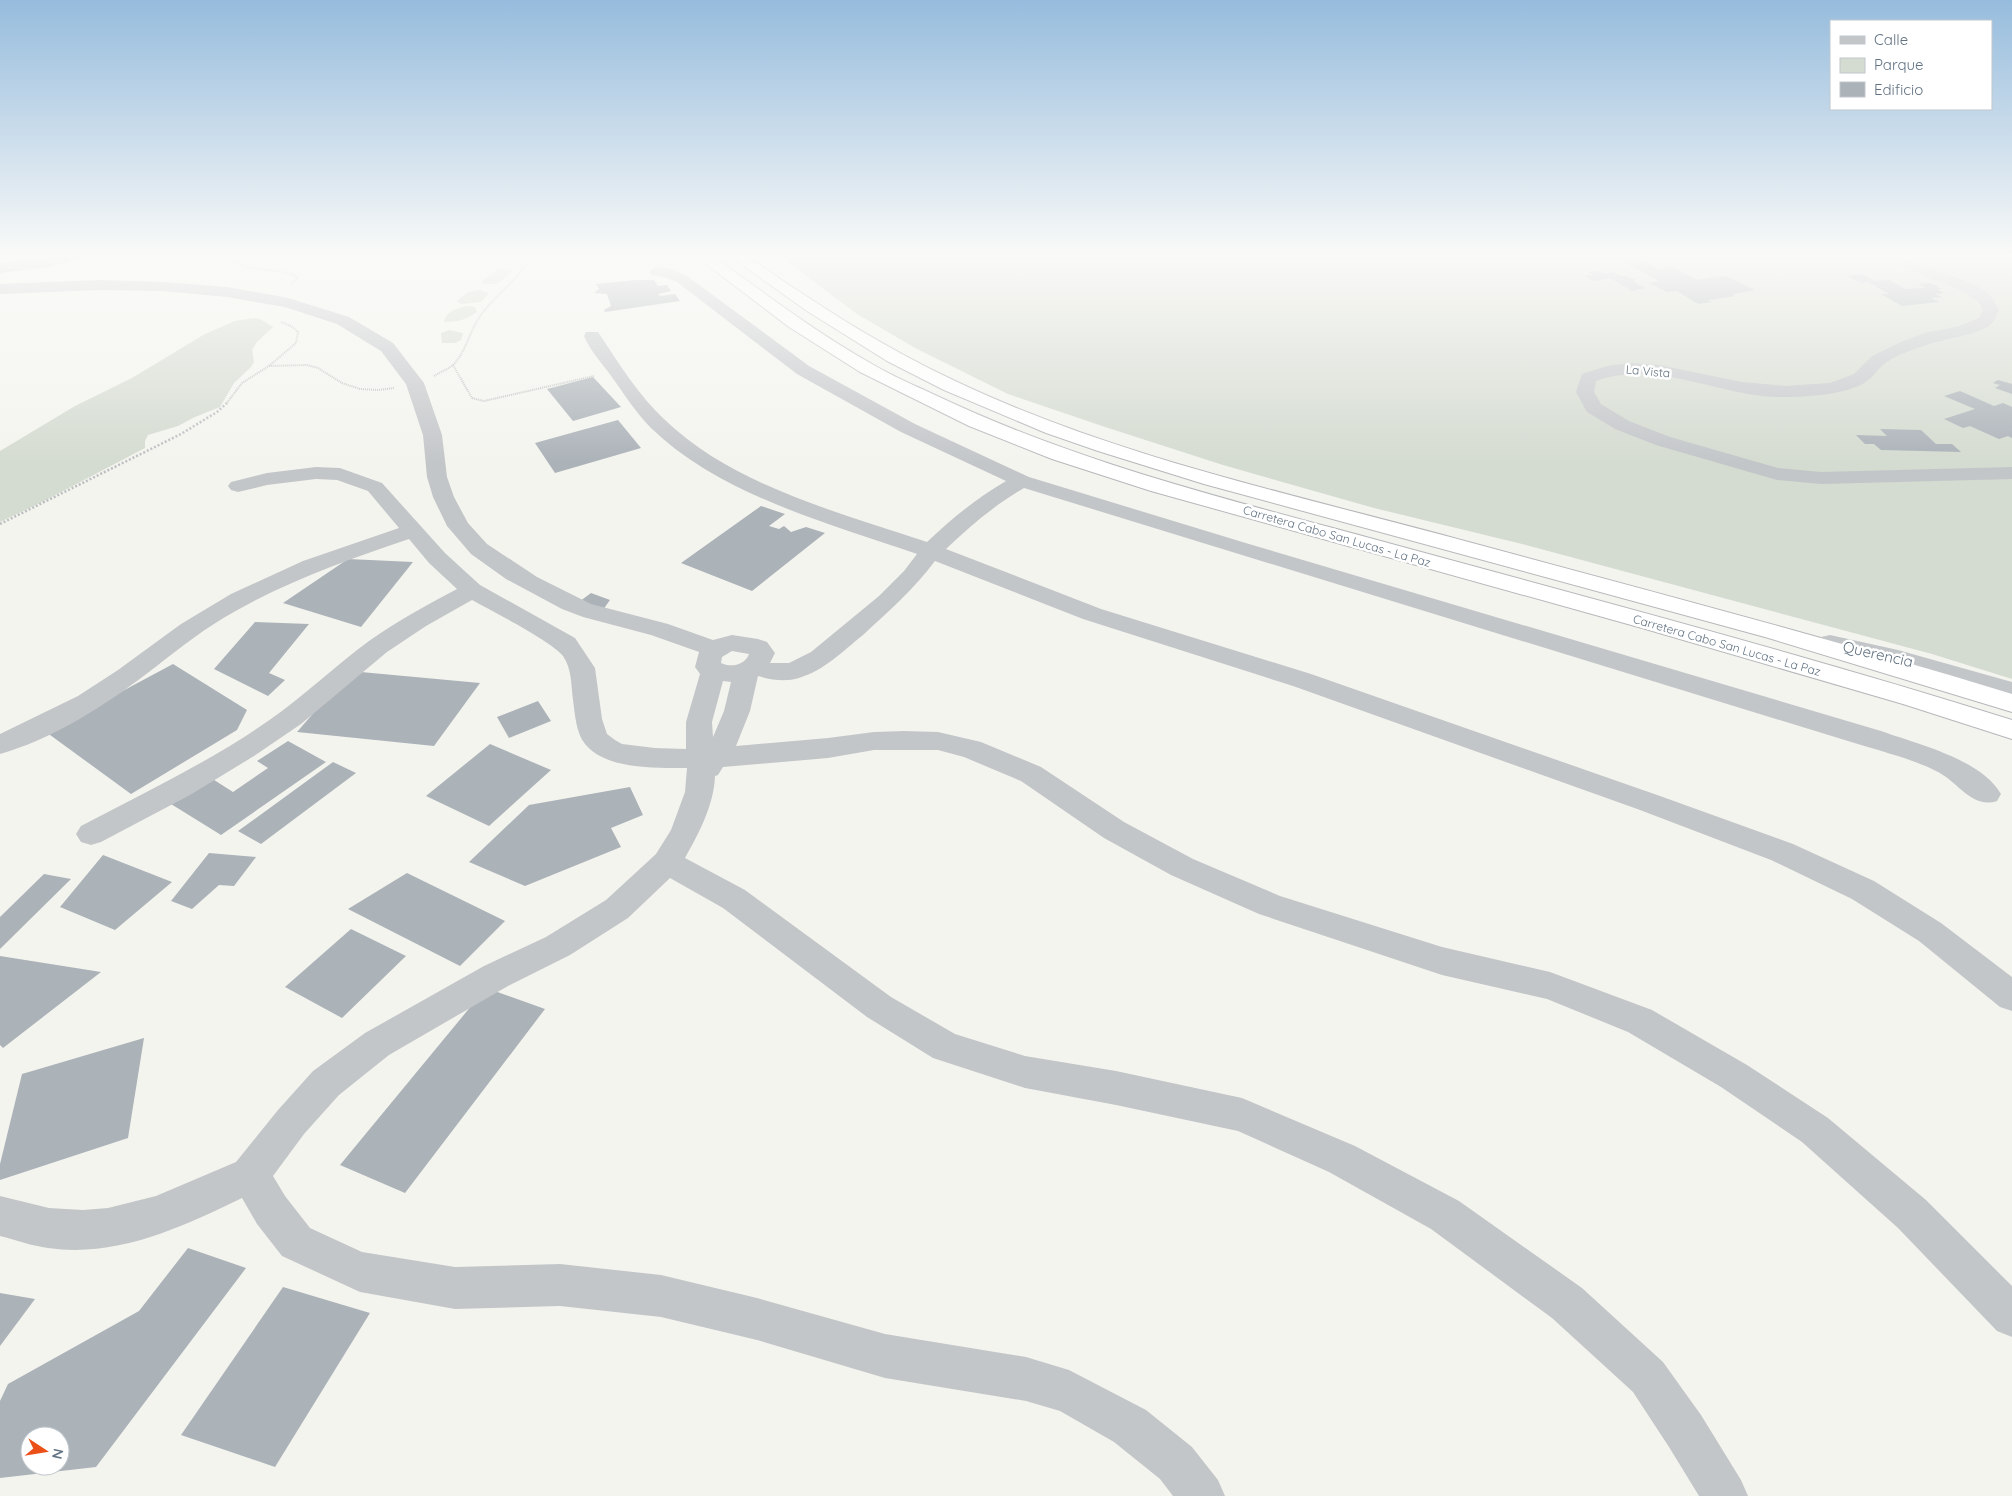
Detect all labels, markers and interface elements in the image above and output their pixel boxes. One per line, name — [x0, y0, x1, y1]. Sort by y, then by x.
legend — [1830, 20, 1992, 110]
text: Calle — [1874, 30, 1908, 49]
text: Parque — [1874, 55, 1924, 74]
text: Edificio — [1874, 80, 1923, 99]
street label: La Vista — [1625, 362, 1671, 380]
street label: Carretera Cabo San Lucas - La Paz — [1241, 502, 1433, 570]
street label: Carretera Cabo San Lucas - La Paz — [1631, 611, 1823, 679]
street label: Querencia — [1841, 637, 1915, 671]
north arrow — [20, 1426, 70, 1476]
text: N — [48, 1447, 68, 1461]

